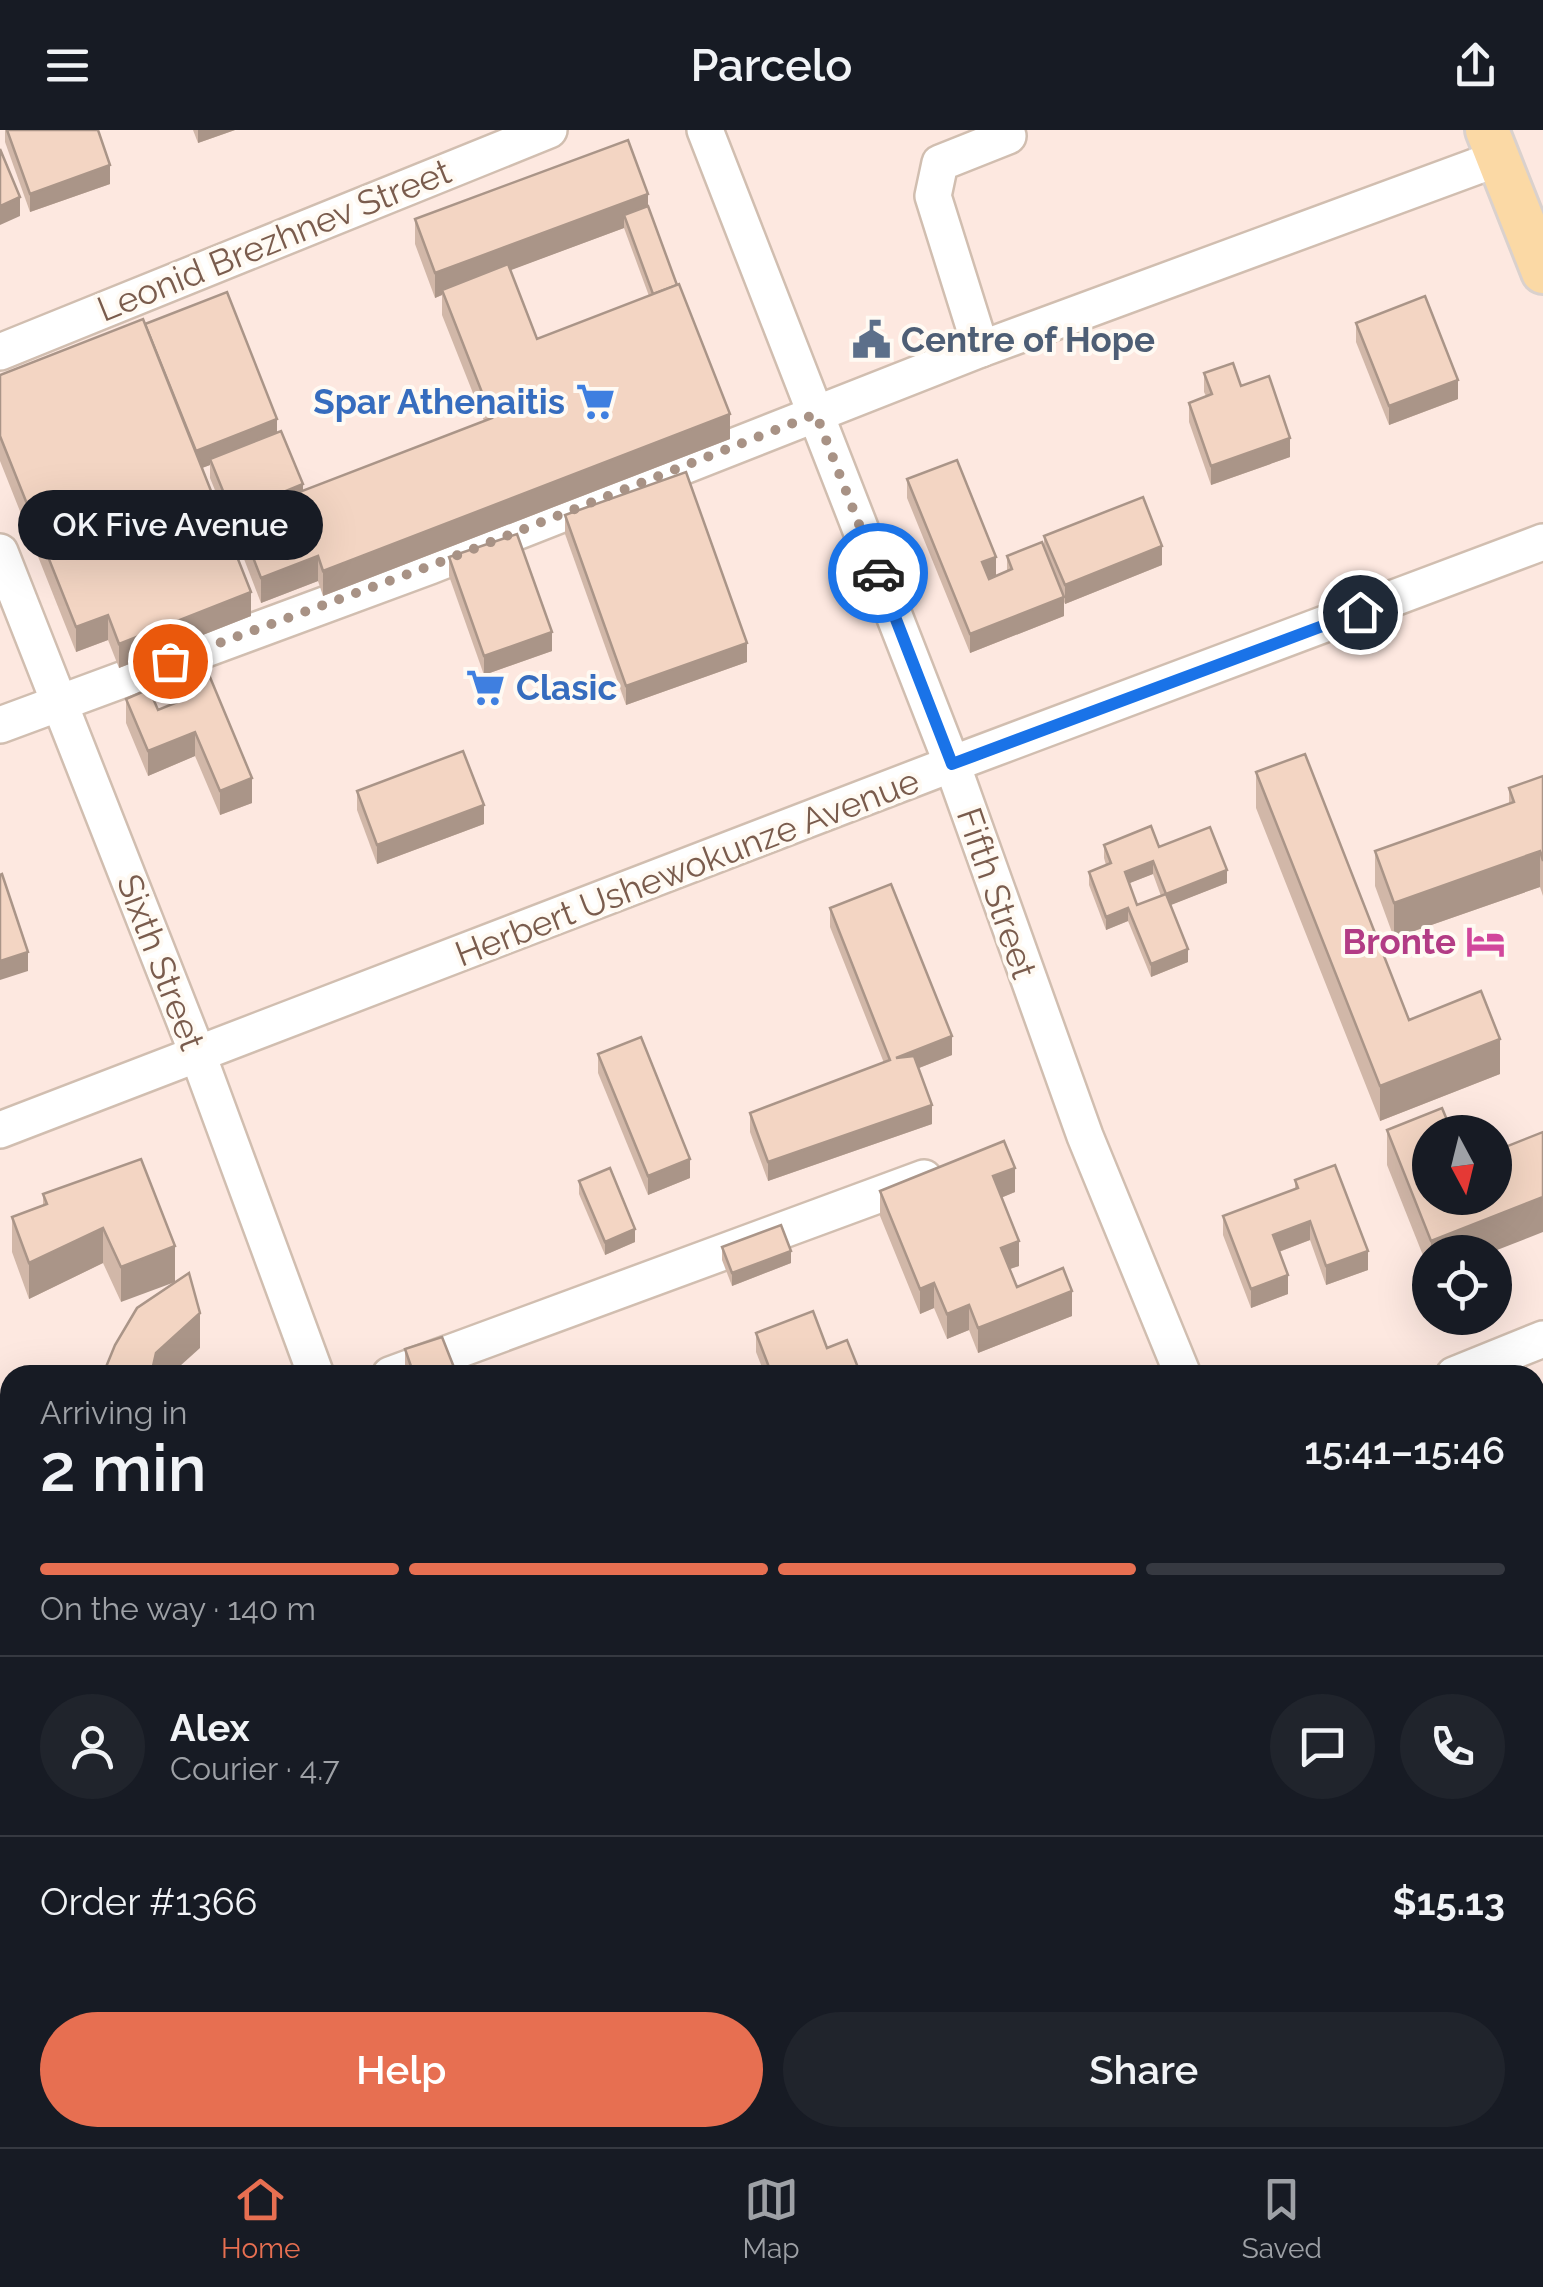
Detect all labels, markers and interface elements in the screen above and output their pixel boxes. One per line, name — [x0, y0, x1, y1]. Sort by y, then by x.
icon: menu — [40, 38, 95, 93]
icon: share — [1448, 38, 1503, 93]
text: Parcelo — [691, 39, 852, 92]
street label: Leonid Brezhnev Street — [91, 150, 457, 330]
public building icon: Centre of Hope — [850, 318, 892, 360]
place label: Centre of Hope — [901, 319, 1155, 360]
supermarket icon: Spar Athenaitis — [574, 380, 616, 422]
place label: Spar Athenaitis — [313, 381, 565, 422]
callout: OK Five Avenue — [18, 491, 322, 561]
text: OK Five Avenue — [53, 506, 288, 543]
courier — [828, 523, 928, 623]
icon: car — [851, 546, 906, 601]
pin — [1318, 570, 1403, 655]
icon: home — [1333, 585, 1388, 640]
pin — [128, 619, 213, 704]
icon: bag — [143, 634, 198, 689]
supermarket icon: Clasic — [465, 666, 507, 708]
place label: Clasic — [516, 667, 617, 708]
street label: Herbert Ushewokunze Avenue — [449, 759, 925, 975]
street label: Fifth Street — [949, 802, 1045, 984]
street label: Sixth Street — [109, 868, 213, 1056]
hotel icon: Bronte — [1465, 920, 1507, 962]
place label: Bronte — [1342, 921, 1456, 962]
north arrow — [1412, 1115, 1512, 1215]
map controls — [1412, 1115, 1512, 1335]
button: locate — [1412, 1235, 1512, 1335]
text: Arriving in — [40, 1394, 187, 1431]
text: 15:41–15:46 — [1304, 1428, 1505, 1473]
text: 2 min — [40, 1430, 207, 1506]
text: On the way · 140 m — [40, 1590, 316, 1627]
button: person — [40, 1694, 145, 1799]
button: chat — [1270, 1694, 1375, 1799]
button: phone — [1400, 1694, 1505, 1799]
text: Alex — [170, 1705, 250, 1750]
text: Courier · 4.7 — [170, 1750, 340, 1787]
text: Order #1366 — [40, 1879, 258, 1924]
text: $15.13 — [1393, 1879, 1505, 1924]
button: Help — [40, 2012, 763, 2127]
button: Share — [783, 2012, 1505, 2127]
tab: Home — [221, 2172, 300, 2265]
tab: Map — [743, 2172, 800, 2265]
tab: Saved — [1242, 2172, 1322, 2265]

